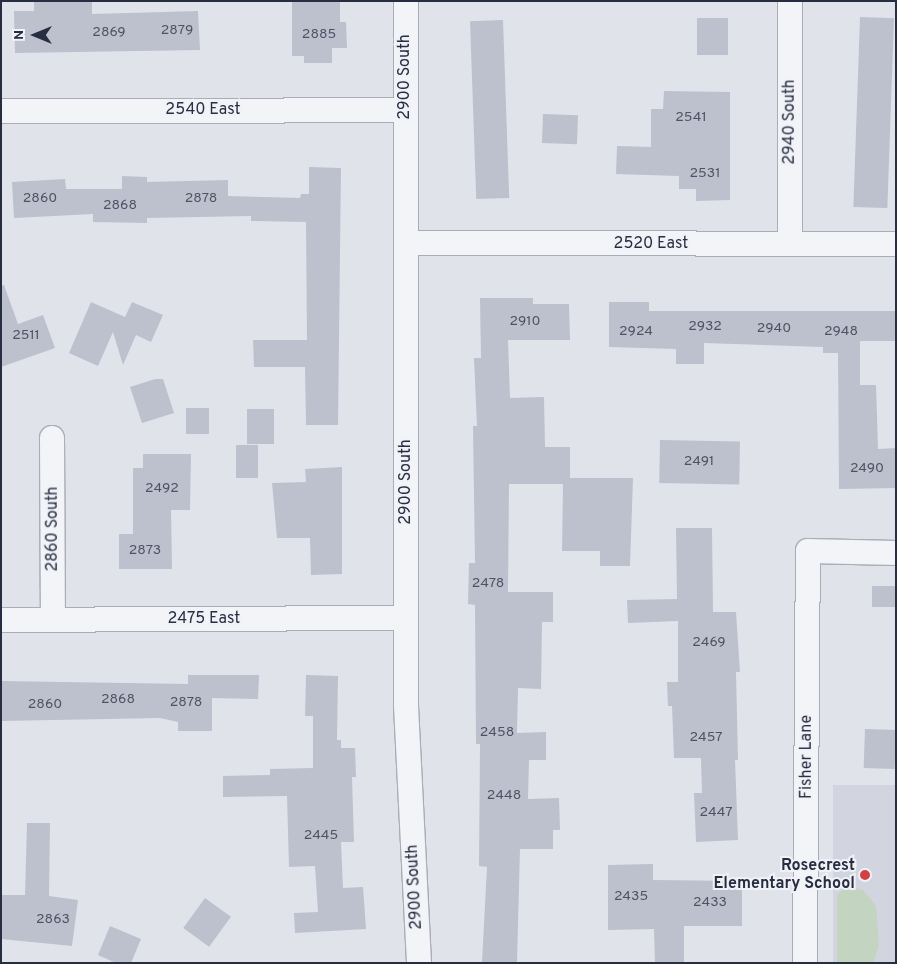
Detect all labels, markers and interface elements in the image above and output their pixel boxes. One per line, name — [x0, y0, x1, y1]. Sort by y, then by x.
north arrow — [10, 10, 60, 60]
house number: 2879 — [161, 23, 193, 39]
house number: 2869 — [92, 25, 126, 41]
house number: 2885 — [302, 27, 336, 43]
text: N — [11, 30, 28, 40]
street label: 2900 South — [395, 34, 415, 120]
street label: 2940 South — [780, 79, 800, 165]
street label: 2540 East — [165, 100, 241, 120]
house number: 2541 — [675, 110, 707, 126]
house number: 2531 — [690, 166, 720, 182]
house number: 2860 — [23, 191, 57, 207]
house number: 2878 — [185, 191, 217, 207]
house number: 2868 — [103, 198, 137, 214]
street label: 2520 East — [614, 234, 688, 254]
house number: 2910 — [509, 314, 541, 330]
house number: 2932 — [688, 319, 722, 335]
house number: 2940 — [757, 321, 791, 337]
house number: 2924 — [619, 324, 653, 340]
house number: 2948 — [824, 324, 858, 340]
house number: 2511 — [12, 328, 40, 344]
street label: 2900 South — [396, 439, 416, 525]
house number: 2491 — [684, 454, 714, 470]
house number: 2490 — [850, 461, 884, 477]
house number: 2492 — [145, 481, 179, 497]
street label: 2860 South — [43, 486, 63, 572]
house number: 2873 — [129, 543, 161, 559]
house number: 2478 — [472, 576, 504, 592]
street label: 2475 East — [168, 609, 240, 629]
house number: 2469 — [692, 635, 726, 651]
house number: 2868 — [101, 692, 135, 708]
house number: 2878 — [170, 695, 202, 711]
house number: 2860 — [28, 697, 62, 713]
street label: Fisher Lane — [797, 715, 817, 799]
house number: 2458 — [480, 725, 514, 741]
house number: 2457 — [690, 730, 722, 746]
house number: 2448 — [487, 788, 521, 804]
house number: 2447 — [700, 805, 732, 821]
house number: 2445 — [304, 828, 338, 844]
street label: 2900 South — [403, 844, 427, 930]
place label: Rosecrest Elementary School — [713, 856, 855, 894]
marker: Rosecrest Elementary School — [859, 869, 871, 881]
house number: 2435 — [614, 889, 648, 905]
house number: 2433 — [693, 895, 727, 911]
house number: 2863 — [36, 912, 70, 928]

